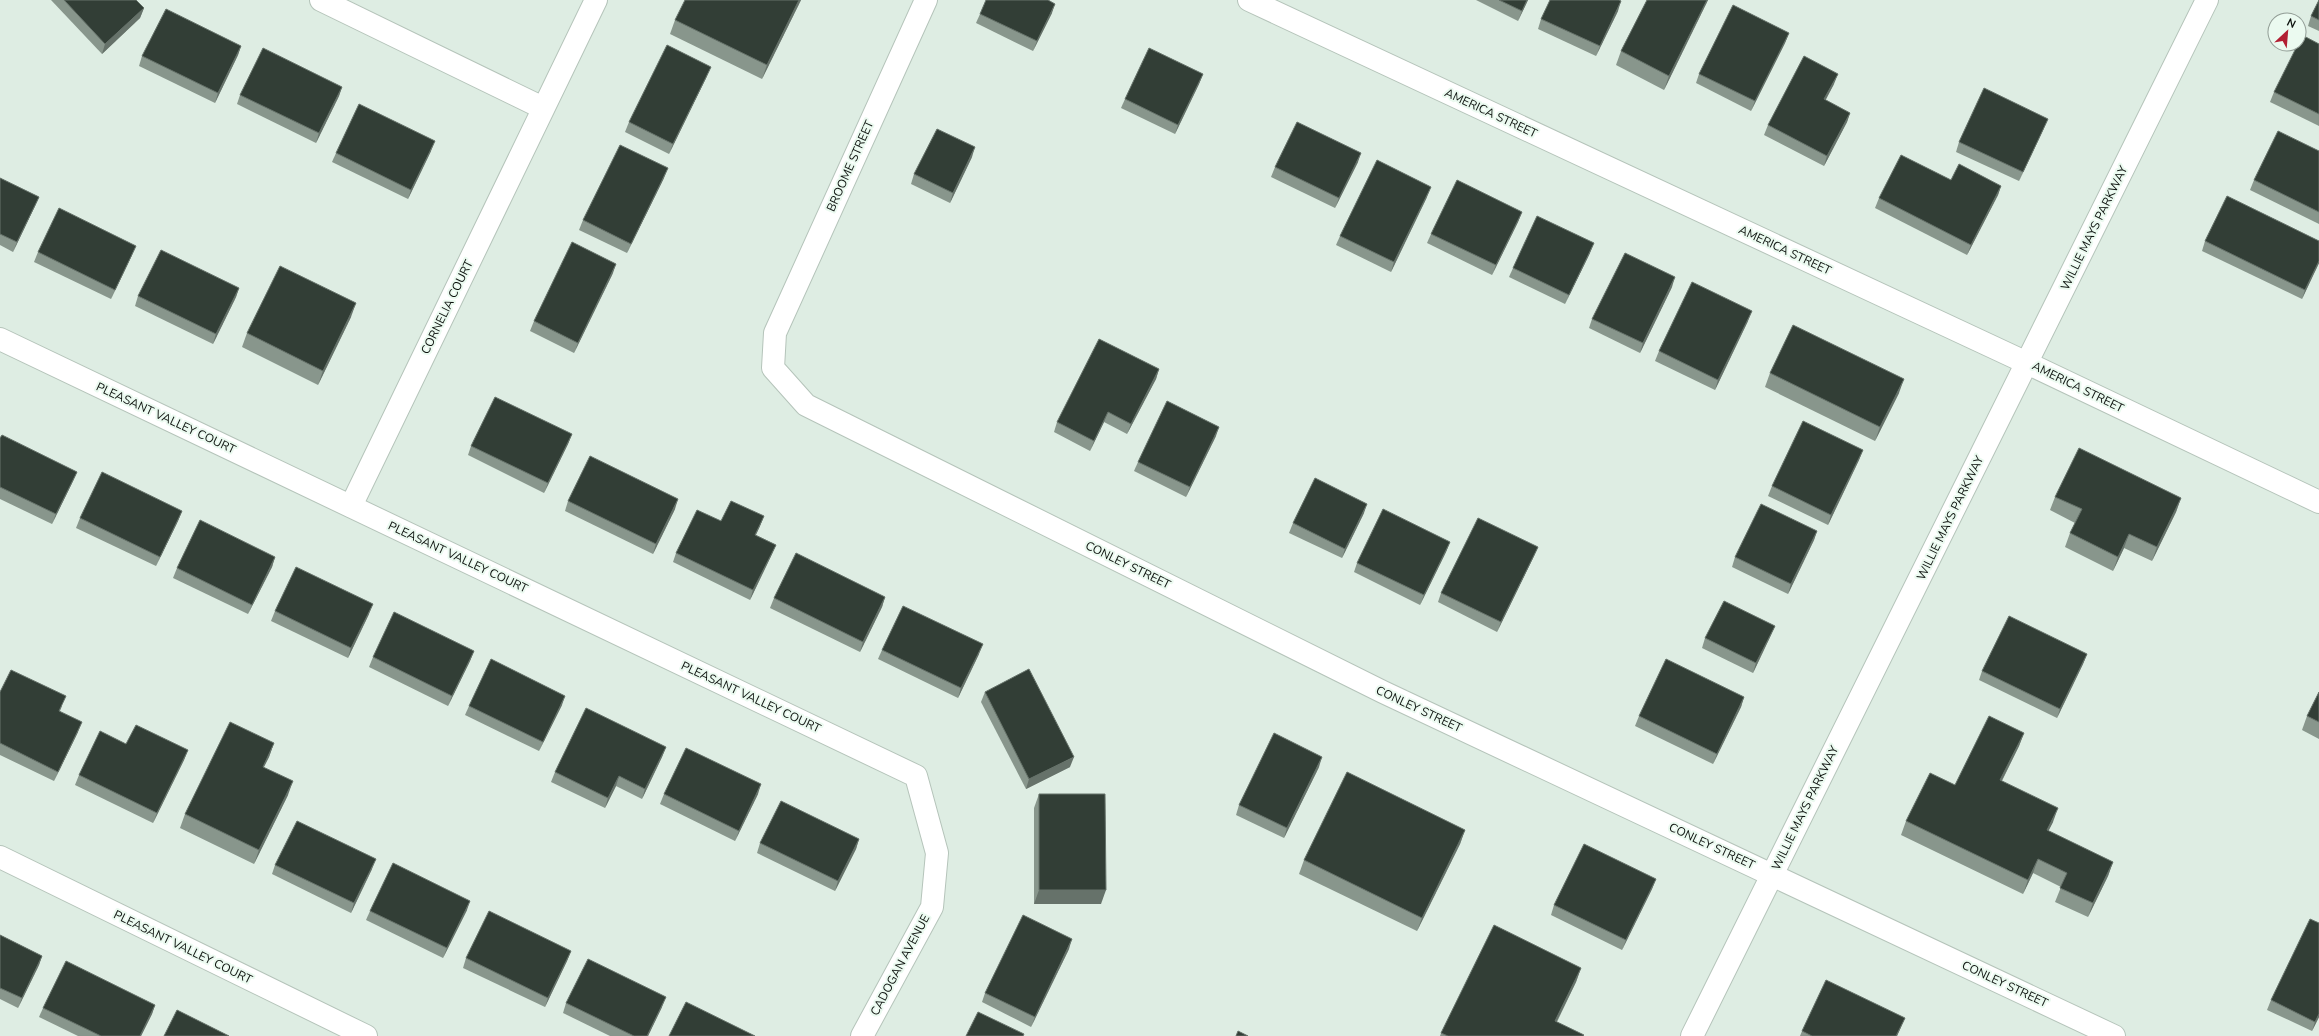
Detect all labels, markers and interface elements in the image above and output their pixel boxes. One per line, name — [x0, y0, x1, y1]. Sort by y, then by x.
north arrow — [2267, 12, 2307, 52]
text: N — [2284, 15, 2298, 32]
street label: AMERICA STREET — [1442, 85, 1541, 142]
street label: BROOME STREET — [823, 117, 878, 214]
street label: WILLIE MAYS PARKWAY — [2057, 162, 2131, 293]
street label: AMERICA STREET — [1736, 222, 1835, 279]
street label: CORNELIA COURT — [417, 256, 477, 357]
street label: AMERICA STREET — [2029, 358, 2127, 417]
street label: PLEASANT VALLEY COURT — [94, 379, 239, 458]
street label: WILLIE MAYS PARKWAY — [1913, 452, 1987, 583]
street label: PLEASANT VALLEY COURT — [386, 518, 531, 597]
street label: CONLEY STREET — [1083, 537, 1174, 593]
street label: PLEASANT VALLEY COURT — [679, 658, 824, 737]
street label: CONLEY STREET — [1373, 682, 1465, 736]
street label: WILLIE MAYS PARKWAY — [1768, 742, 1842, 873]
street label: CONLEY STREET — [1666, 819, 1758, 873]
street label: PLEASANT VALLEY COURT — [111, 906, 256, 988]
street label: CADOGAN AVENUE — [867, 912, 933, 1018]
street label: CONLEY STREET — [1959, 957, 2051, 1011]

